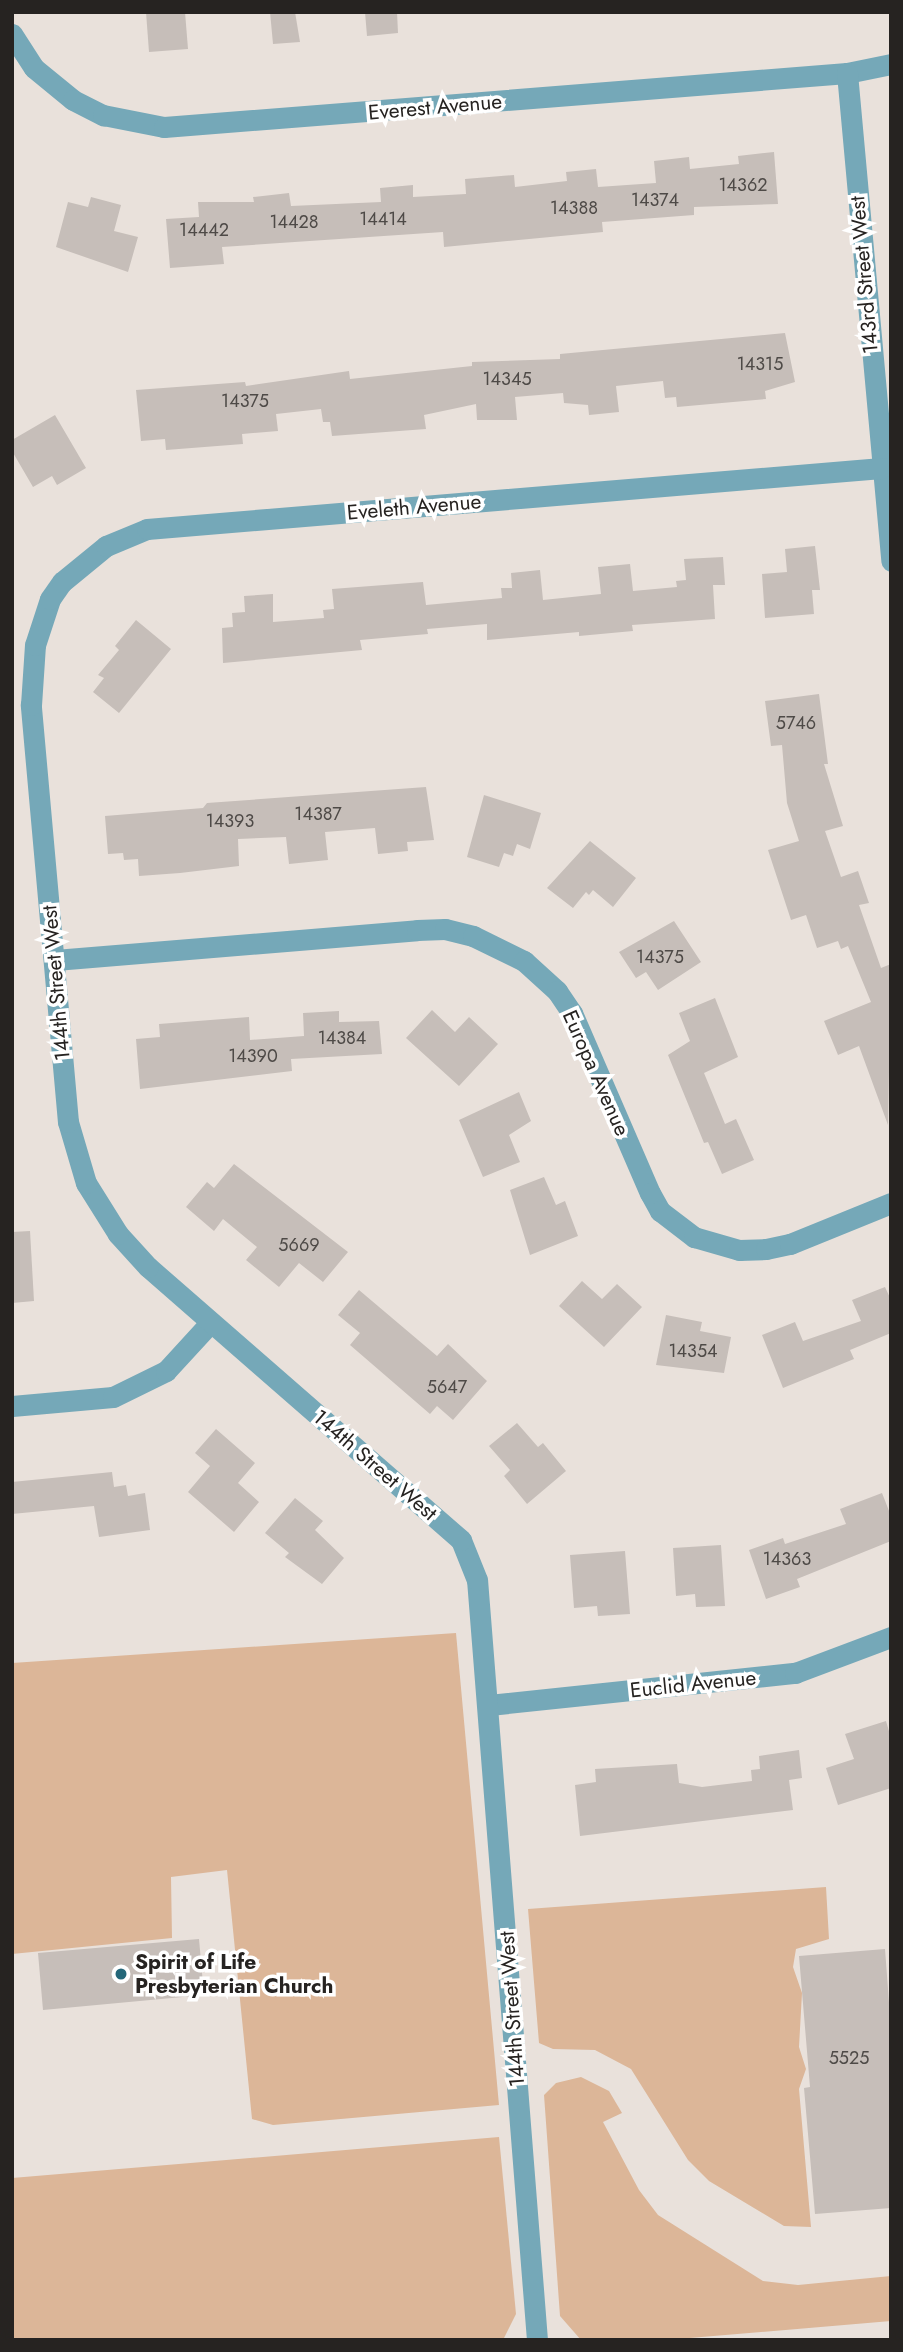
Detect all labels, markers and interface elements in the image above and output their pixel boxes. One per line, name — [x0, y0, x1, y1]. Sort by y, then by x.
street label: Everest Avenue — [367, 89, 503, 125]
house number: 14362 — [718, 174, 768, 196]
house number: 14374 — [631, 189, 679, 211]
street label: 143rd Street West — [845, 195, 883, 355]
house number: 14388 — [550, 197, 598, 219]
house number: 14414 — [359, 208, 407, 230]
house number: 14428 — [269, 211, 319, 233]
house number: 14442 — [179, 219, 229, 241]
house number: 14315 — [737, 353, 783, 375]
house number: 14345 — [482, 368, 532, 390]
house number: 14375 — [221, 390, 269, 412]
street label: Eveleth Avenue — [346, 489, 482, 525]
house number: 5746 — [776, 712, 816, 734]
house number: 14387 — [294, 803, 342, 825]
house number: 14393 — [206, 810, 254, 832]
street label: 144th Street West — [37, 904, 75, 1062]
house number: 14375 — [636, 946, 684, 968]
street label: Europa Avenue — [557, 1006, 635, 1140]
house number: 14384 — [318, 1027, 366, 1049]
house number: 14390 — [228, 1045, 278, 1067]
house number: 5669 — [278, 1234, 320, 1256]
house number: 14354 — [668, 1340, 718, 1362]
house number: 5647 — [427, 1376, 467, 1398]
street label: 144th Street West — [308, 1404, 442, 1526]
house number: 14363 — [763, 1548, 811, 1570]
street label: Euclid Avenue — [629, 1665, 757, 1703]
street label: 144th Street West — [494, 1930, 530, 2088]
place label: Spirit of Life Presbyterian Church — [135, 1949, 333, 1999]
marker: Spirit of Life Presbyterian Church — [113, 1966, 129, 1982]
house number: 5525 — [829, 2047, 869, 2069]

